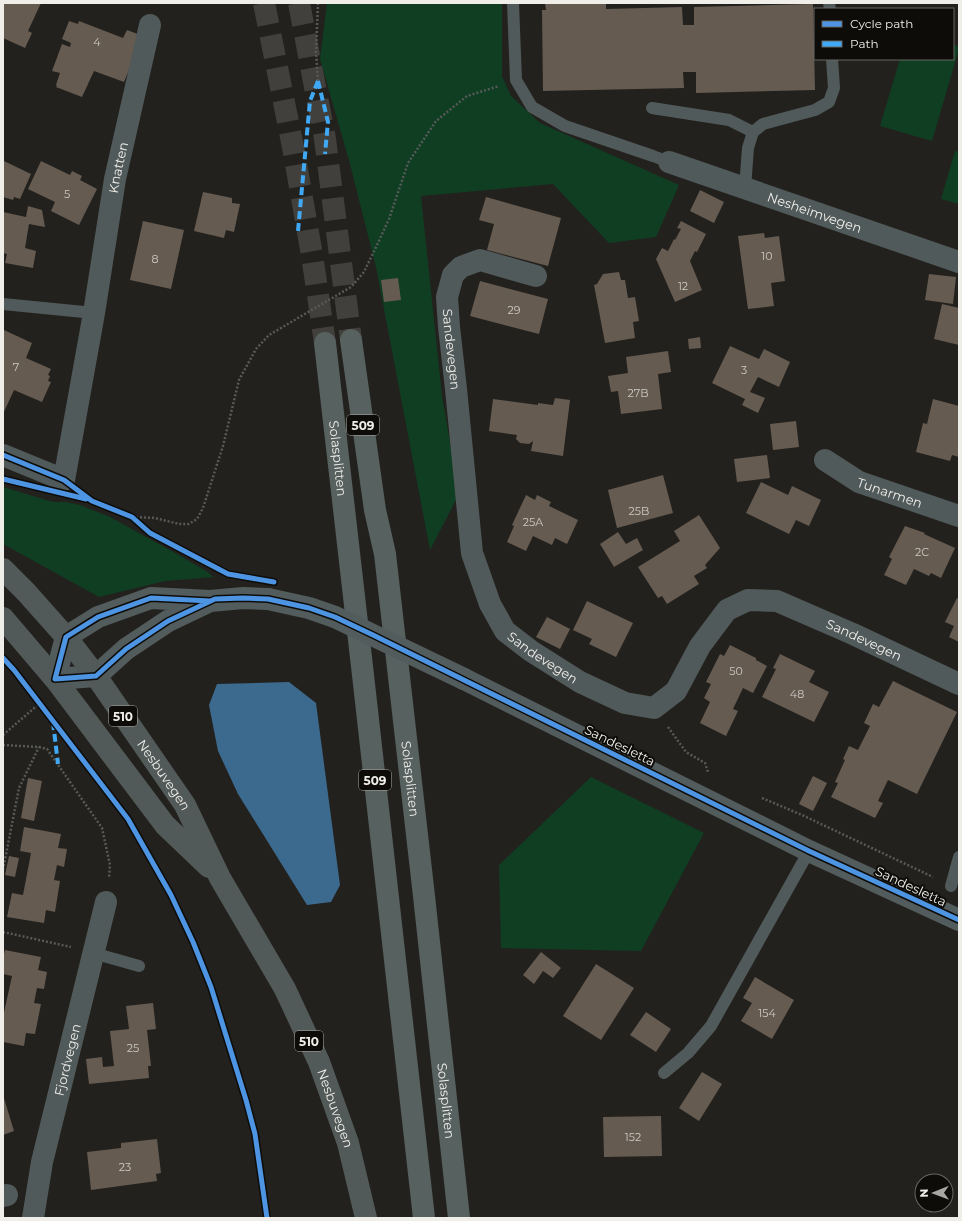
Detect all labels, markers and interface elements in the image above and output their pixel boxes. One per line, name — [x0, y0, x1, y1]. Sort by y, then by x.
legend — [814, 8, 954, 60]
text: Cycle path — [850, 16, 913, 31]
house number: 4 — [93, 35, 101, 49]
text: Path — [850, 36, 879, 51]
street label: Knatten — [105, 140, 131, 195]
house number: 5 — [64, 187, 70, 201]
street label: Nesheimvegen — [765, 189, 864, 236]
house number: 10 — [761, 249, 773, 263]
house number: 8 — [151, 252, 159, 266]
house number: 12 — [678, 279, 688, 293]
house number: 29 — [508, 303, 521, 317]
street label: Sandevegen — [440, 308, 464, 390]
house number: 7 — [13, 360, 19, 374]
house number: 3 — [741, 363, 747, 377]
house number: 27B — [628, 386, 649, 400]
road number: 509 — [347, 415, 379, 435]
street label: Solasplitten — [326, 419, 350, 497]
street label: Tunarmen — [855, 474, 925, 511]
house number: 25B — [629, 504, 649, 518]
house number: 25A — [523, 515, 543, 529]
house number: 2C — [915, 545, 929, 559]
street label: Sandevegen — [824, 615, 904, 664]
street label: Sandevegen — [505, 628, 581, 687]
house number: 50 — [729, 664, 743, 678]
house number: 48 — [790, 687, 804, 701]
road number: 510 — [109, 706, 137, 726]
street label: Sandesletta — [582, 721, 658, 769]
street label: Nesbuvegen — [134, 736, 194, 813]
street label: Solasplitten — [398, 740, 423, 818]
road number: 509 — [359, 770, 391, 790]
street label: Sandesletta — [873, 863, 949, 909]
house number: 154 — [758, 1006, 776, 1020]
street label: Fjordvegen — [51, 1022, 84, 1098]
road number: 510 — [295, 1031, 323, 1051]
house number: 25 — [127, 1041, 139, 1055]
street label: Solasplitten — [434, 1062, 458, 1140]
street label: Nesbuvegen — [314, 1067, 357, 1149]
house number: 152 — [625, 1130, 641, 1144]
house number: 23 — [119, 1160, 131, 1174]
north arrow — [914, 1173, 954, 1213]
text: N — [917, 1189, 931, 1198]

